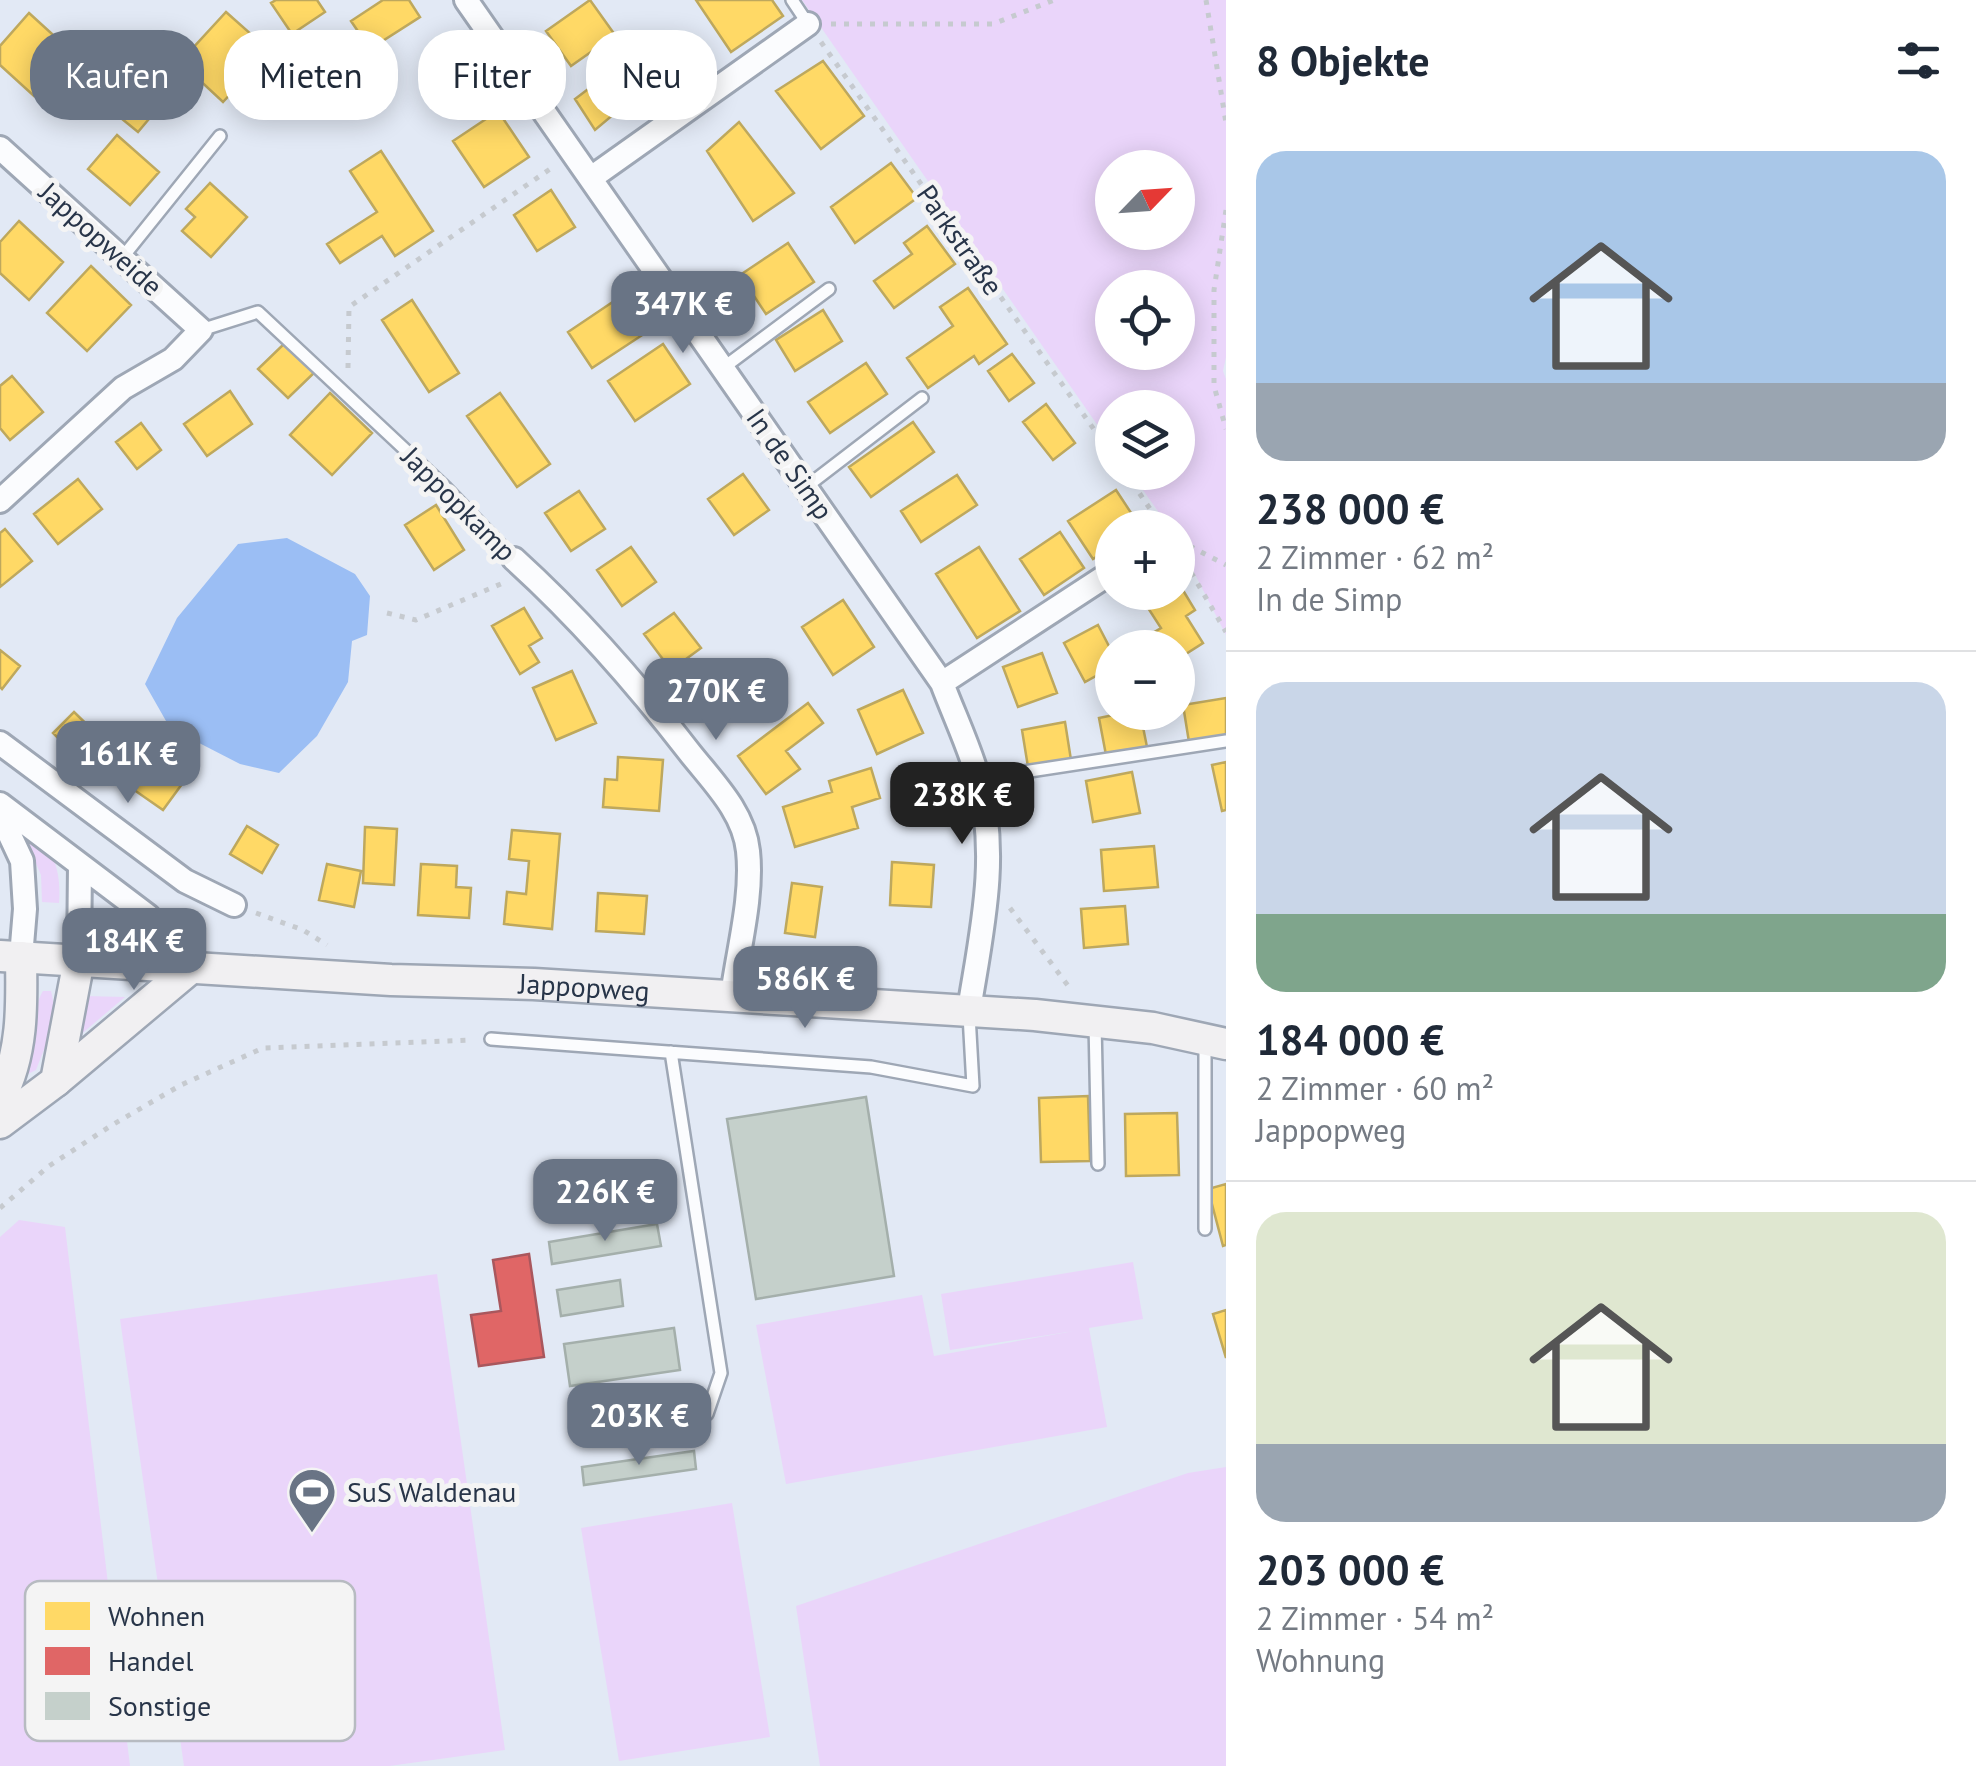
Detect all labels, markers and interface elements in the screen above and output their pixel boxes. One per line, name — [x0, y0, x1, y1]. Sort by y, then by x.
chip: Kaufen — [30, 30, 204, 120]
chip: Mieten — [224, 30, 398, 120]
chip: Filter — [418, 30, 566, 120]
chip: Neu — [586, 30, 717, 120]
text: 8 Objekte — [1256, 33, 1430, 88]
icon: filters — [1891, 33, 1946, 88]
north arrow — [1095, 150, 1195, 250]
map controls — [1095, 150, 1195, 730]
street label: Jappopweide — [31, 173, 171, 304]
street label: Parkstraße — [909, 177, 1012, 302]
icon: home — [1511, 216, 1691, 396]
button: locate — [1095, 270, 1195, 370]
pin: 347K € — [602, 271, 764, 356]
text: 347K € — [633, 282, 733, 324]
button: layers — [1095, 390, 1195, 490]
street label: In de Simp — [739, 401, 842, 527]
street label: Jappopkamp — [393, 438, 525, 569]
text: 238 000 € — [1256, 481, 1444, 536]
button: + — [1095, 510, 1195, 610]
text: 2 Zimmer · 62 m² — [1256, 536, 1494, 578]
text: In de Simp — [1256, 578, 1402, 620]
button: − — [1095, 630, 1195, 730]
pin: 270K € — [635, 658, 797, 743]
text: 270K € — [666, 669, 766, 711]
pin: 161K € — [47, 721, 209, 806]
text: 161K € — [78, 732, 178, 774]
icon: home — [1511, 747, 1691, 927]
pin: 238K € — [881, 762, 1043, 847]
text: 238K € — [912, 773, 1012, 815]
pin: 184K € — [53, 908, 215, 993]
text: 184K € — [84, 919, 184, 961]
pin: 586K € — [724, 946, 886, 1031]
text: 586K € — [755, 957, 855, 999]
street label: Jappopweg — [517, 965, 651, 1009]
text: 184 000 € — [1256, 1012, 1444, 1067]
text: 2 Zimmer · 60 m² — [1256, 1067, 1494, 1109]
text: Jappopweg — [1256, 1109, 1406, 1151]
pin: 226K € — [524, 1159, 686, 1244]
text: 226K € — [555, 1170, 655, 1212]
icon: home — [1511, 1277, 1691, 1457]
pin: 203K € — [558, 1383, 720, 1468]
text: 203K € — [589, 1394, 689, 1436]
sports icon: SuS Waldenau — [286, 1466, 338, 1534]
place label: SuS Waldenau — [347, 1473, 516, 1510]
text: 203 000 € — [1256, 1542, 1444, 1597]
legend — [25, 1581, 355, 1741]
text: Wohnen — [108, 1597, 205, 1634]
text: 2 Zimmer · 54 m² — [1256, 1597, 1494, 1639]
text: Wohnung — [1256, 1639, 1385, 1681]
text: Handel — [108, 1642, 193, 1679]
text: Sonstige — [108, 1687, 211, 1724]

